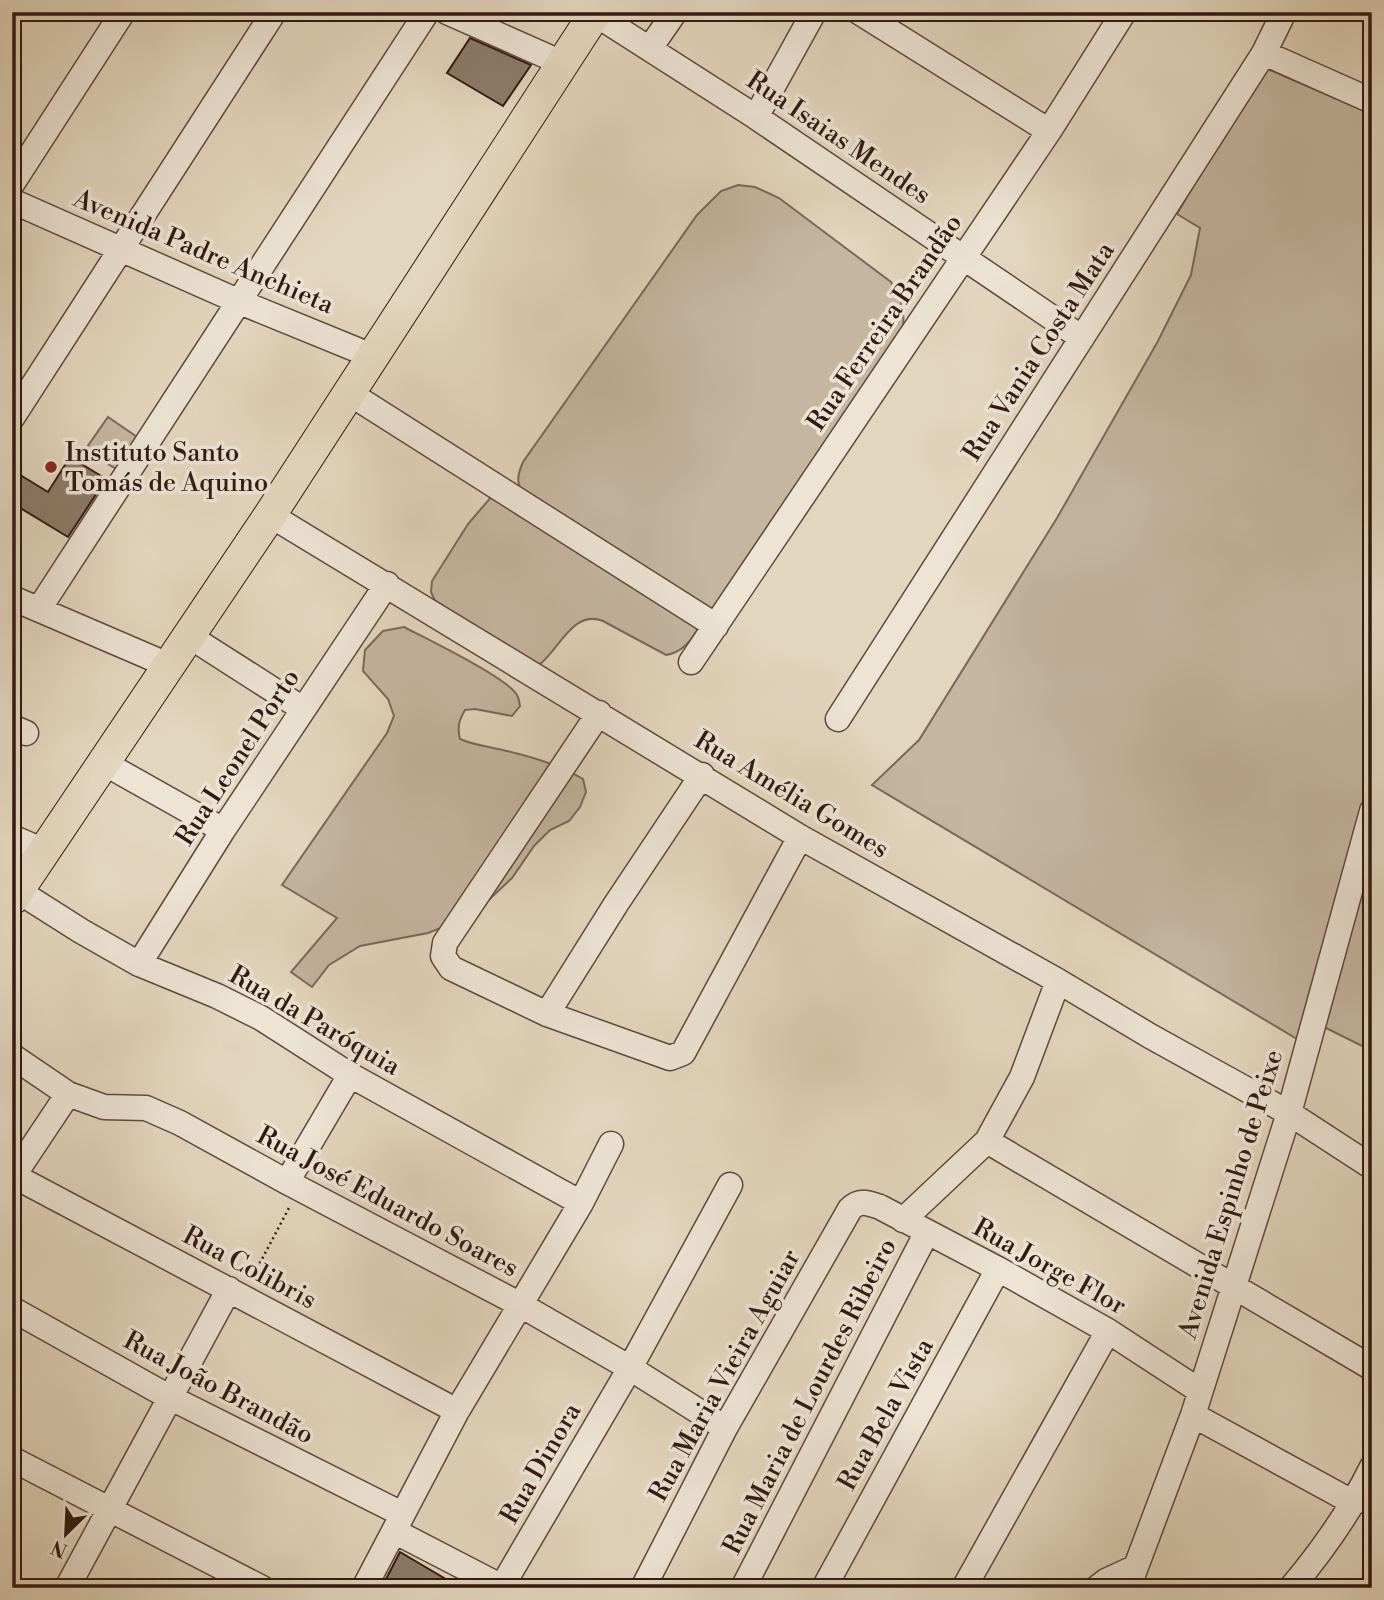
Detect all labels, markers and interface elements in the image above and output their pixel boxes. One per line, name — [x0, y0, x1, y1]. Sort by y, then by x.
street label: Rua Isaias Mendes — [740, 64, 937, 211]
street label: Avenida Padre Anchieta — [68, 182, 339, 322]
street label: Rua Ferreira Brandão — [800, 208, 969, 437]
street label: Rua Vania Costa Mata — [956, 235, 1122, 467]
place label: Instituto Santo Tomás de Aquino — [65, 437, 268, 499]
marker: Instituto Santo Tomás de Aquino — [43, 459, 59, 475]
street label: Rua Leonel Porto — [169, 663, 307, 852]
street label: Rua Amélia Gomes — [689, 724, 894, 865]
street label: Rua da Paróquia — [223, 959, 407, 1083]
street label: Avenida Espinho de Peixe — [1171, 1046, 1290, 1344]
street label: Rua José Eduardo Soares — [251, 1119, 524, 1284]
street label: Rua Jorge Flor — [967, 1212, 1132, 1322]
street label: Rua Colibris — [177, 1219, 322, 1316]
street label: Rua Maria de Lourdes Ribeiro — [716, 1233, 904, 1560]
street label: Rua Maria Vieira Aguiar — [642, 1244, 808, 1507]
street label: Rua João Brandão — [118, 1324, 319, 1451]
street label: Rua Bela Vista — [831, 1332, 941, 1496]
street label: Rua Dinora — [493, 1397, 589, 1530]
north arrow — [32, 1498, 102, 1568]
text: N — [48, 1535, 71, 1563]

